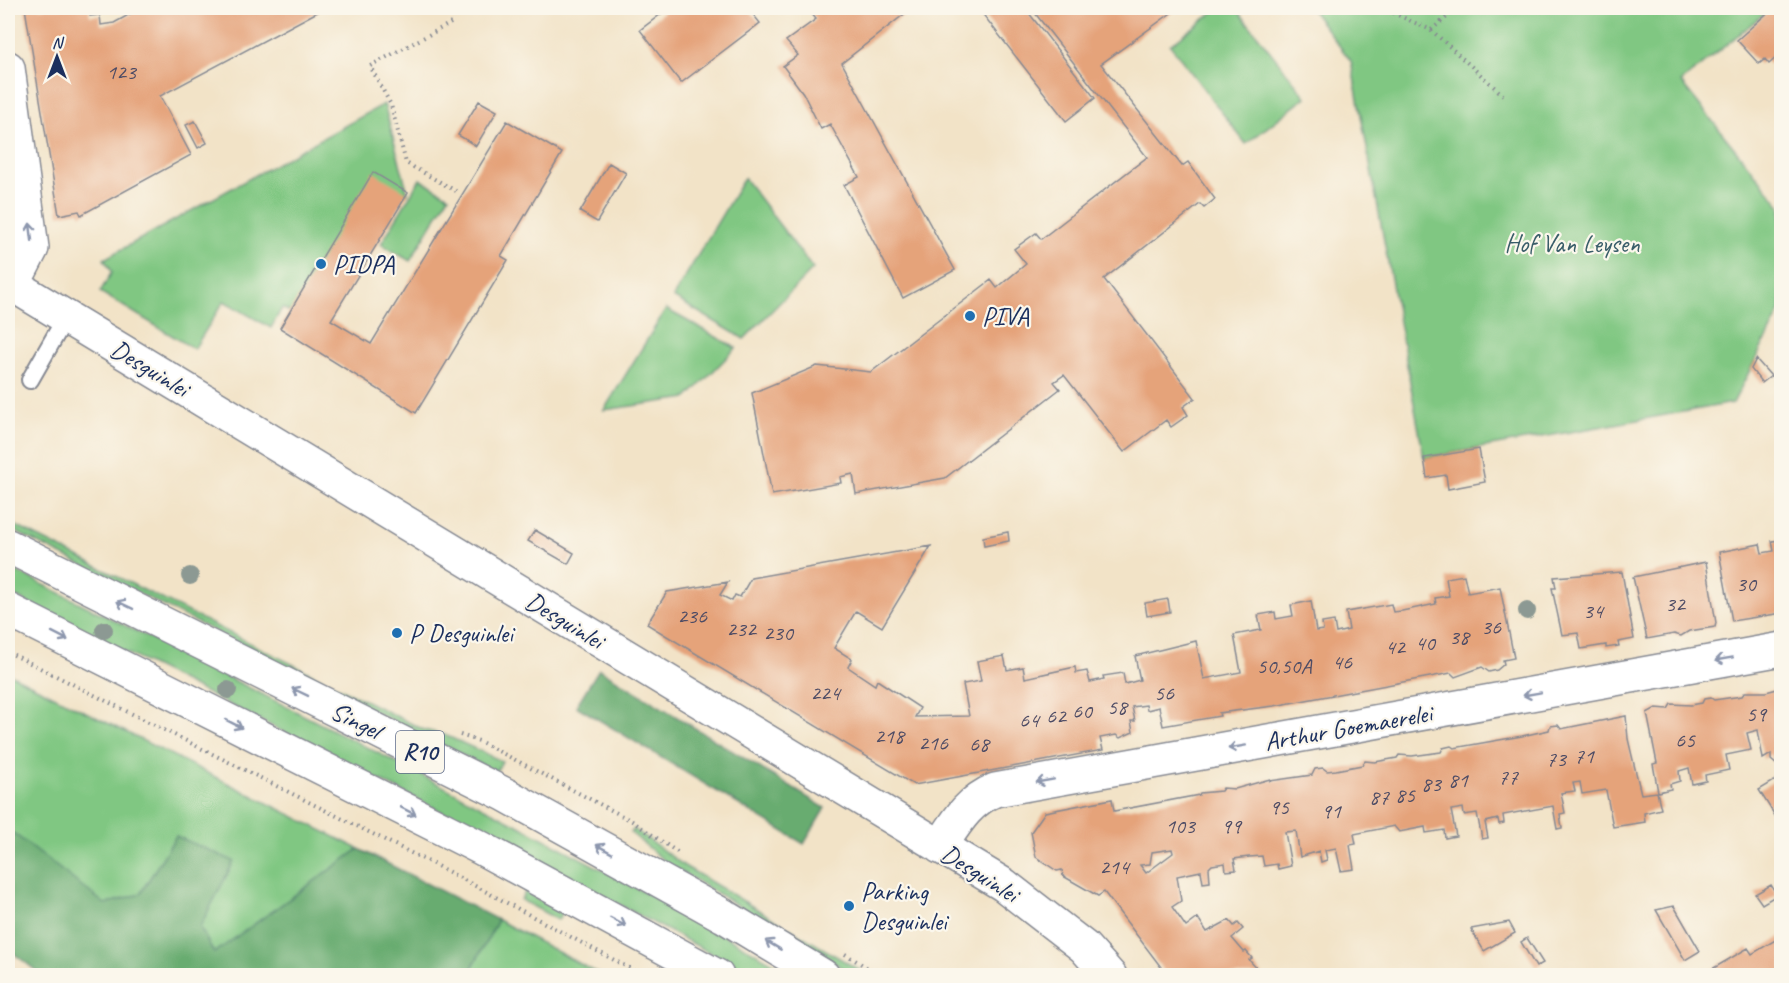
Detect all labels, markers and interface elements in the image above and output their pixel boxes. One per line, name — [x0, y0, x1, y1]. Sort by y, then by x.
north arrow — [27, 27, 87, 87]
text: N — [52, 33, 65, 53]
house number: 123 — [106, 58, 138, 86]
one-way arrow — [25, 222, 36, 242]
park label: Hof Van Leysen — [1504, 227, 1640, 260]
place label: PIDPA — [333, 248, 395, 281]
marker: PIDPA — [314, 257, 328, 271]
place label: PIVA — [982, 300, 1030, 333]
marker: PIVA — [963, 309, 977, 323]
street label: Desguinlei — [105, 332, 198, 406]
house number: 30 — [1736, 570, 1758, 598]
street label: Desguinlei — [520, 584, 613, 658]
house number: 32 — [1665, 590, 1687, 618]
house number: 34 — [1583, 597, 1605, 625]
one-way arrow — [117, 599, 135, 610]
house number: 236 — [677, 602, 708, 630]
house number: 36 — [1481, 613, 1502, 641]
house number: 232 — [726, 615, 758, 643]
place label: P Desguinlei — [409, 617, 516, 650]
house number: 230 — [763, 619, 795, 647]
house number: 38 — [1449, 623, 1471, 651]
marker: P Desguinlei — [390, 626, 404, 640]
house number: 40 — [1415, 629, 1437, 657]
one-way arrow — [50, 631, 68, 642]
house number: 42 — [1385, 633, 1407, 661]
house number: 46 — [1332, 648, 1353, 676]
house number: 50,50A — [1256, 652, 1312, 680]
one-way arrow — [1715, 654, 1734, 665]
house number: 224 — [810, 679, 842, 707]
house number: 56 — [1154, 679, 1175, 707]
one-way arrow — [291, 686, 309, 697]
one-way arrow — [1523, 688, 1542, 699]
house number: 58 — [1107, 693, 1129, 721]
street label: Singel — [325, 694, 390, 749]
street label: Arthur Goemaerelei — [1262, 696, 1437, 758]
house number: 60 — [1072, 697, 1094, 725]
house number: 59 — [1746, 700, 1768, 728]
house number: 62 — [1046, 702, 1068, 730]
house number: 64 — [1019, 706, 1041, 734]
one-way arrow — [225, 718, 243, 730]
house number: 218 — [874, 722, 906, 750]
house number: 65 — [1675, 726, 1696, 754]
house number: 216 — [918, 729, 949, 757]
house number: 68 — [969, 730, 991, 758]
road number: R10 — [396, 731, 444, 773]
one-way arrow — [1227, 741, 1247, 752]
house number: 71 — [1574, 742, 1595, 770]
house number: 73 — [1546, 745, 1568, 773]
house number: 77 — [1498, 763, 1519, 791]
house number: 81 — [1448, 766, 1469, 794]
house number: 83 — [1421, 770, 1443, 798]
one-way arrow — [1035, 776, 1055, 787]
house number: 85 — [1395, 781, 1416, 809]
house number: 87 — [1369, 783, 1390, 811]
house number: 95 — [1269, 793, 1290, 821]
house number: 91 — [1321, 797, 1342, 825]
one-way arrow — [399, 806, 417, 818]
house number: 103 — [1165, 812, 1197, 840]
house number: 99 — [1221, 812, 1243, 840]
street label: Desguinlei — [935, 837, 1027, 912]
one-way arrow — [595, 843, 613, 854]
house number: 214 — [1099, 853, 1131, 881]
place label: Parking Desguinlei — [861, 875, 950, 938]
marker: Parking Desguinlei — [842, 899, 856, 913]
one-way arrow — [609, 916, 626, 928]
one-way arrow — [765, 939, 782, 951]

